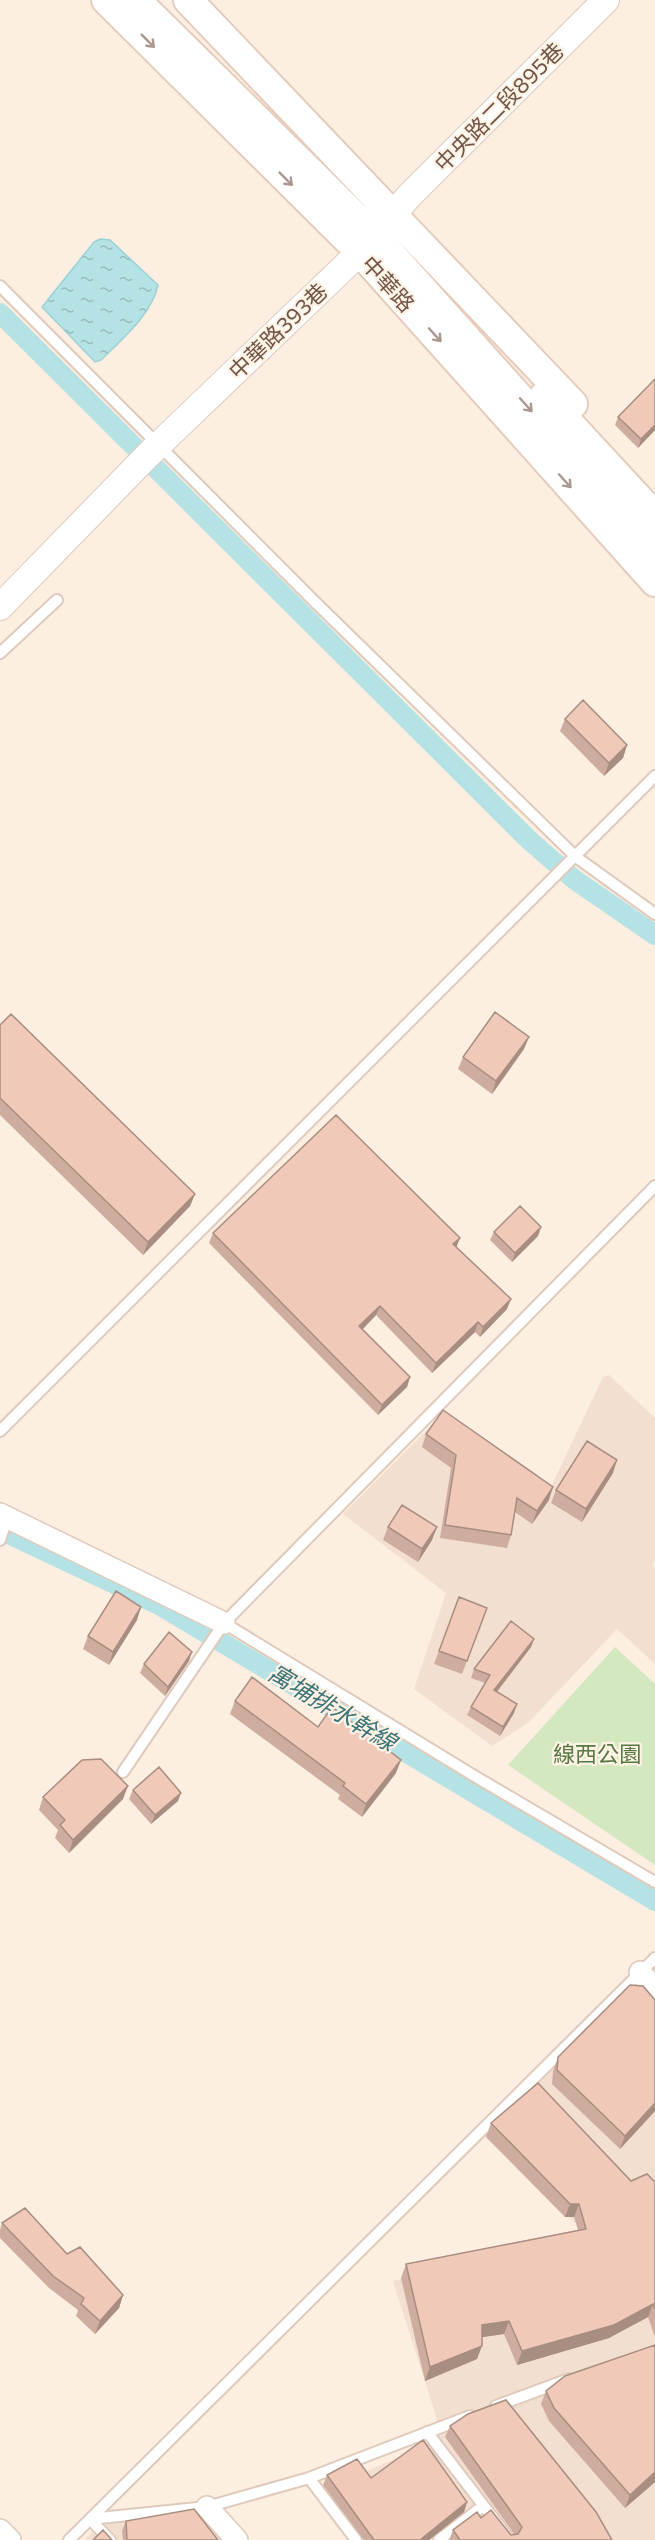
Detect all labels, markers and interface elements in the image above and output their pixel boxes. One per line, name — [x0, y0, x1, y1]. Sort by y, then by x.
one-way arrow — [141, 34, 155, 49]
street label: 中央路二段895巷 — [429, 37, 569, 177]
one-way arrow — [279, 171, 294, 186]
street label: 中華路 — [356, 250, 420, 317]
street label: 中華路393巷 — [223, 277, 332, 384]
one-way arrow — [428, 328, 442, 343]
one-way arrow — [519, 397, 533, 412]
one-way arrow — [558, 473, 572, 488]
water label: 寓埔排水幹線 — [264, 1657, 405, 1758]
park label: 線西公園 — [553, 1740, 641, 1767]

